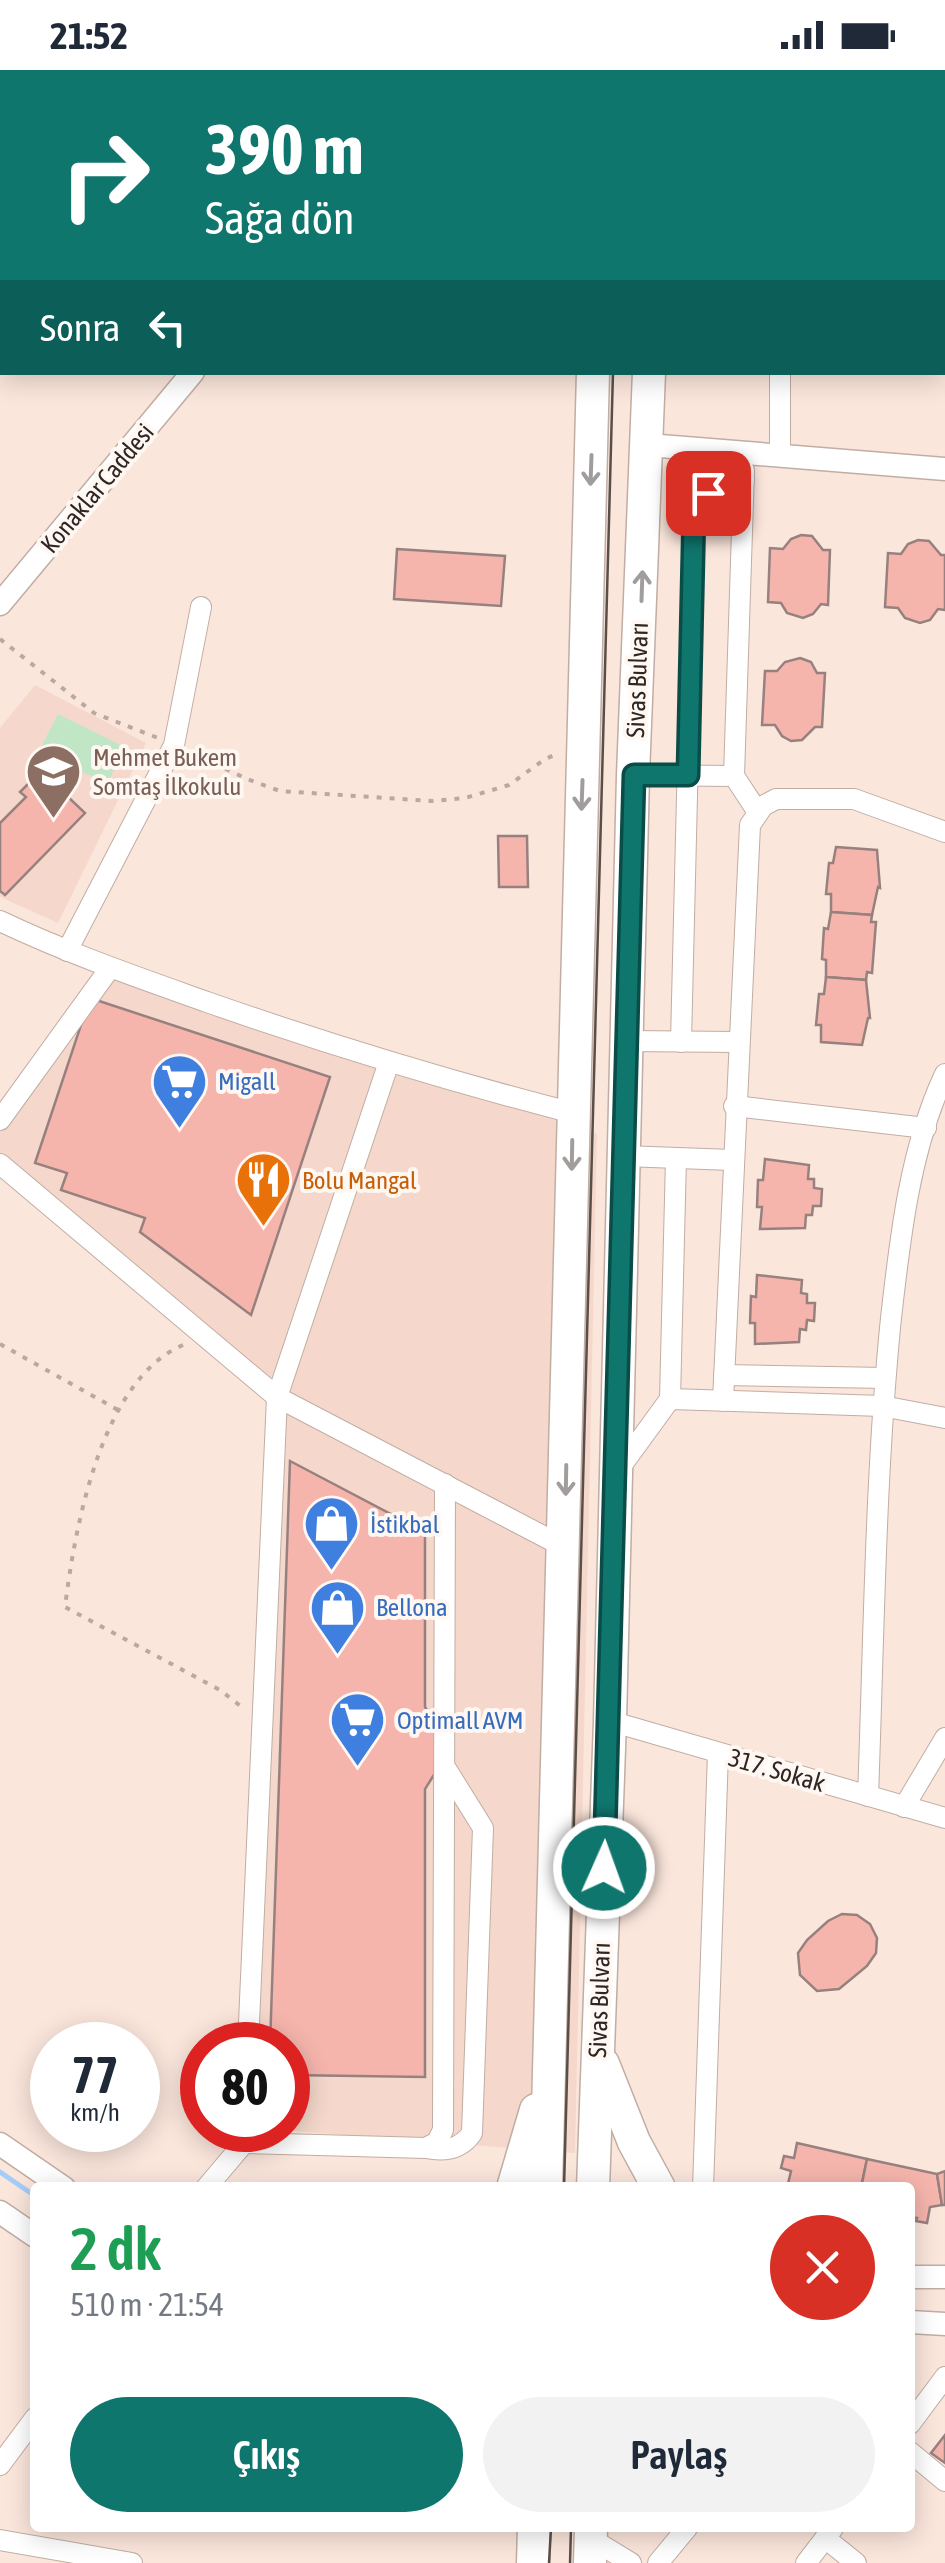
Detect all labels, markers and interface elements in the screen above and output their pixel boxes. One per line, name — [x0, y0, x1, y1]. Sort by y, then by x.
text: 21:52 — [50, 14, 128, 57]
text: 390 m — [205, 109, 364, 189]
icon: right — [40, 110, 170, 240]
text: Sağa dön — [205, 192, 355, 244]
icon: left — [140, 300, 195, 355]
text: Sonra — [40, 306, 120, 349]
street label: Konaklar Caddesi — [35, 418, 159, 558]
pin — [666, 451, 751, 536]
one-way arrow — [581, 453, 600, 485]
icon: arrive — [681, 466, 736, 521]
one-way arrow — [632, 570, 651, 602]
street label: Sivas Bulvarı — [621, 622, 653, 738]
school or university icon: Mehmet Bukem Somtaş İlkokulu — [24, 741, 84, 820]
place label: Mehmet Bukem Somtaş İlkokulu — [93, 743, 241, 800]
one-way arrow — [573, 778, 592, 810]
supermarket icon: Migall — [149, 1051, 209, 1130]
place label: Migall — [218, 1067, 276, 1095]
one-way arrow — [562, 1138, 582, 1170]
restaurant icon: Bolu Mangal — [233, 1150, 293, 1229]
place label: Bolu Mangal — [302, 1166, 417, 1194]
one-way arrow — [556, 1463, 575, 1495]
shop icon: İstikbal — [301, 1494, 361, 1573]
place label: İstikbal — [370, 1510, 440, 1538]
shop icon: Bellona — [307, 1577, 367, 1656]
place label: Bellona — [376, 1593, 448, 1621]
supermarket icon: Optimall AVM — [328, 1690, 388, 1769]
place label: Optimall AVM — [397, 1706, 523, 1734]
street label: 317. Sokak — [726, 1743, 828, 1797]
position arrow — [552, 1816, 656, 1920]
street label: Sivas Bulvarı — [583, 1942, 615, 2058]
speed limit sign: 80 — [180, 2022, 310, 2152]
text: 77 — [71, 2046, 118, 2104]
text: km/h — [70, 2098, 120, 2126]
text: 2 dk — [70, 2214, 161, 2283]
button: close — [770, 2215, 875, 2320]
text: 510 m · 21:54 — [70, 2286, 224, 2323]
button: Çıkış — [70, 2397, 463, 2512]
button: Paylaş — [483, 2397, 875, 2512]

